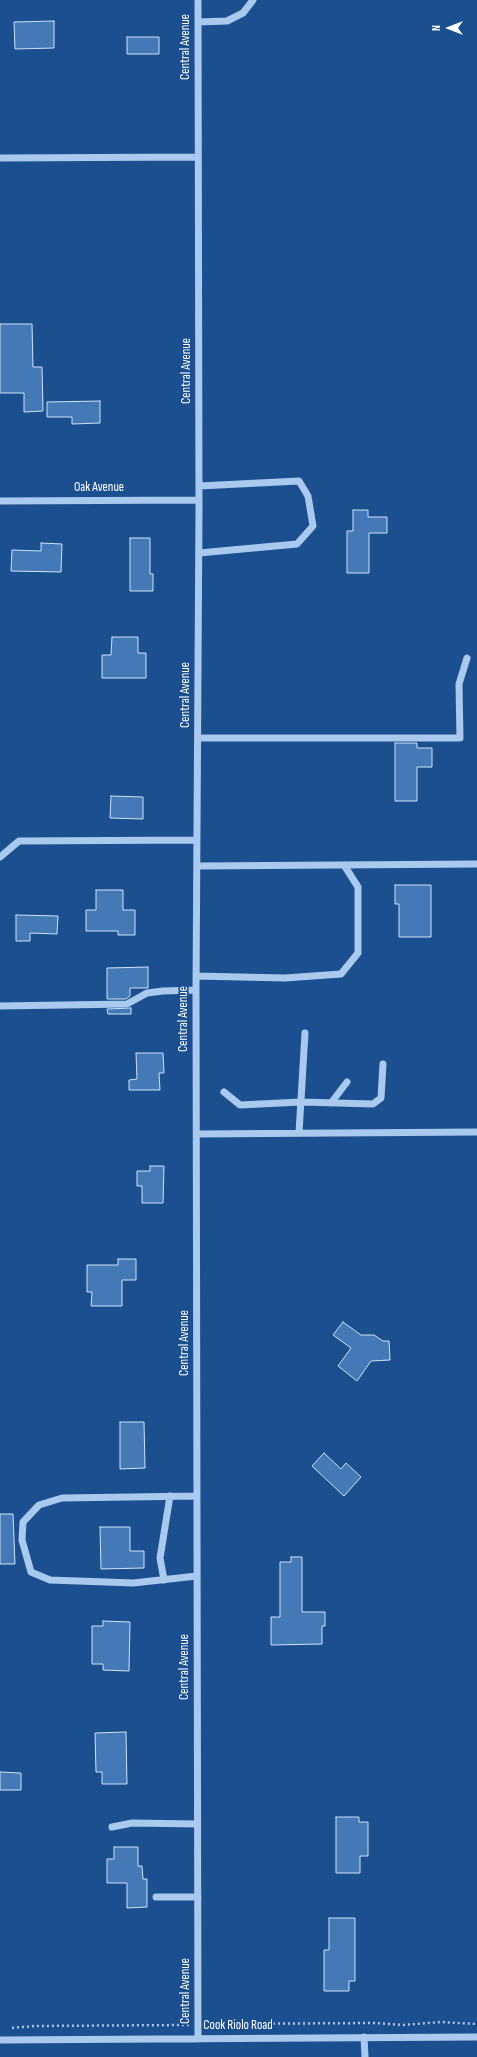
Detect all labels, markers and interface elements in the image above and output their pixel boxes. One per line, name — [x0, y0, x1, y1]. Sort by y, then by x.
north arrow — [429, 8, 469, 48]
street label: Central Avenue — [178, 14, 194, 80]
text: N — [430, 25, 443, 31]
street label: Central Avenue — [179, 338, 195, 404]
street label: Oak Avenue — [74, 480, 124, 496]
street label: Central Avenue — [178, 662, 194, 728]
street label: Central Avenue — [176, 986, 192, 1052]
street label: Central Avenue — [177, 1310, 193, 1376]
street label: Central Avenue — [177, 1634, 193, 1700]
street label: Central Avenue — [178, 1958, 194, 2024]
street label: Cook Riolo Road — [203, 2018, 273, 2034]

